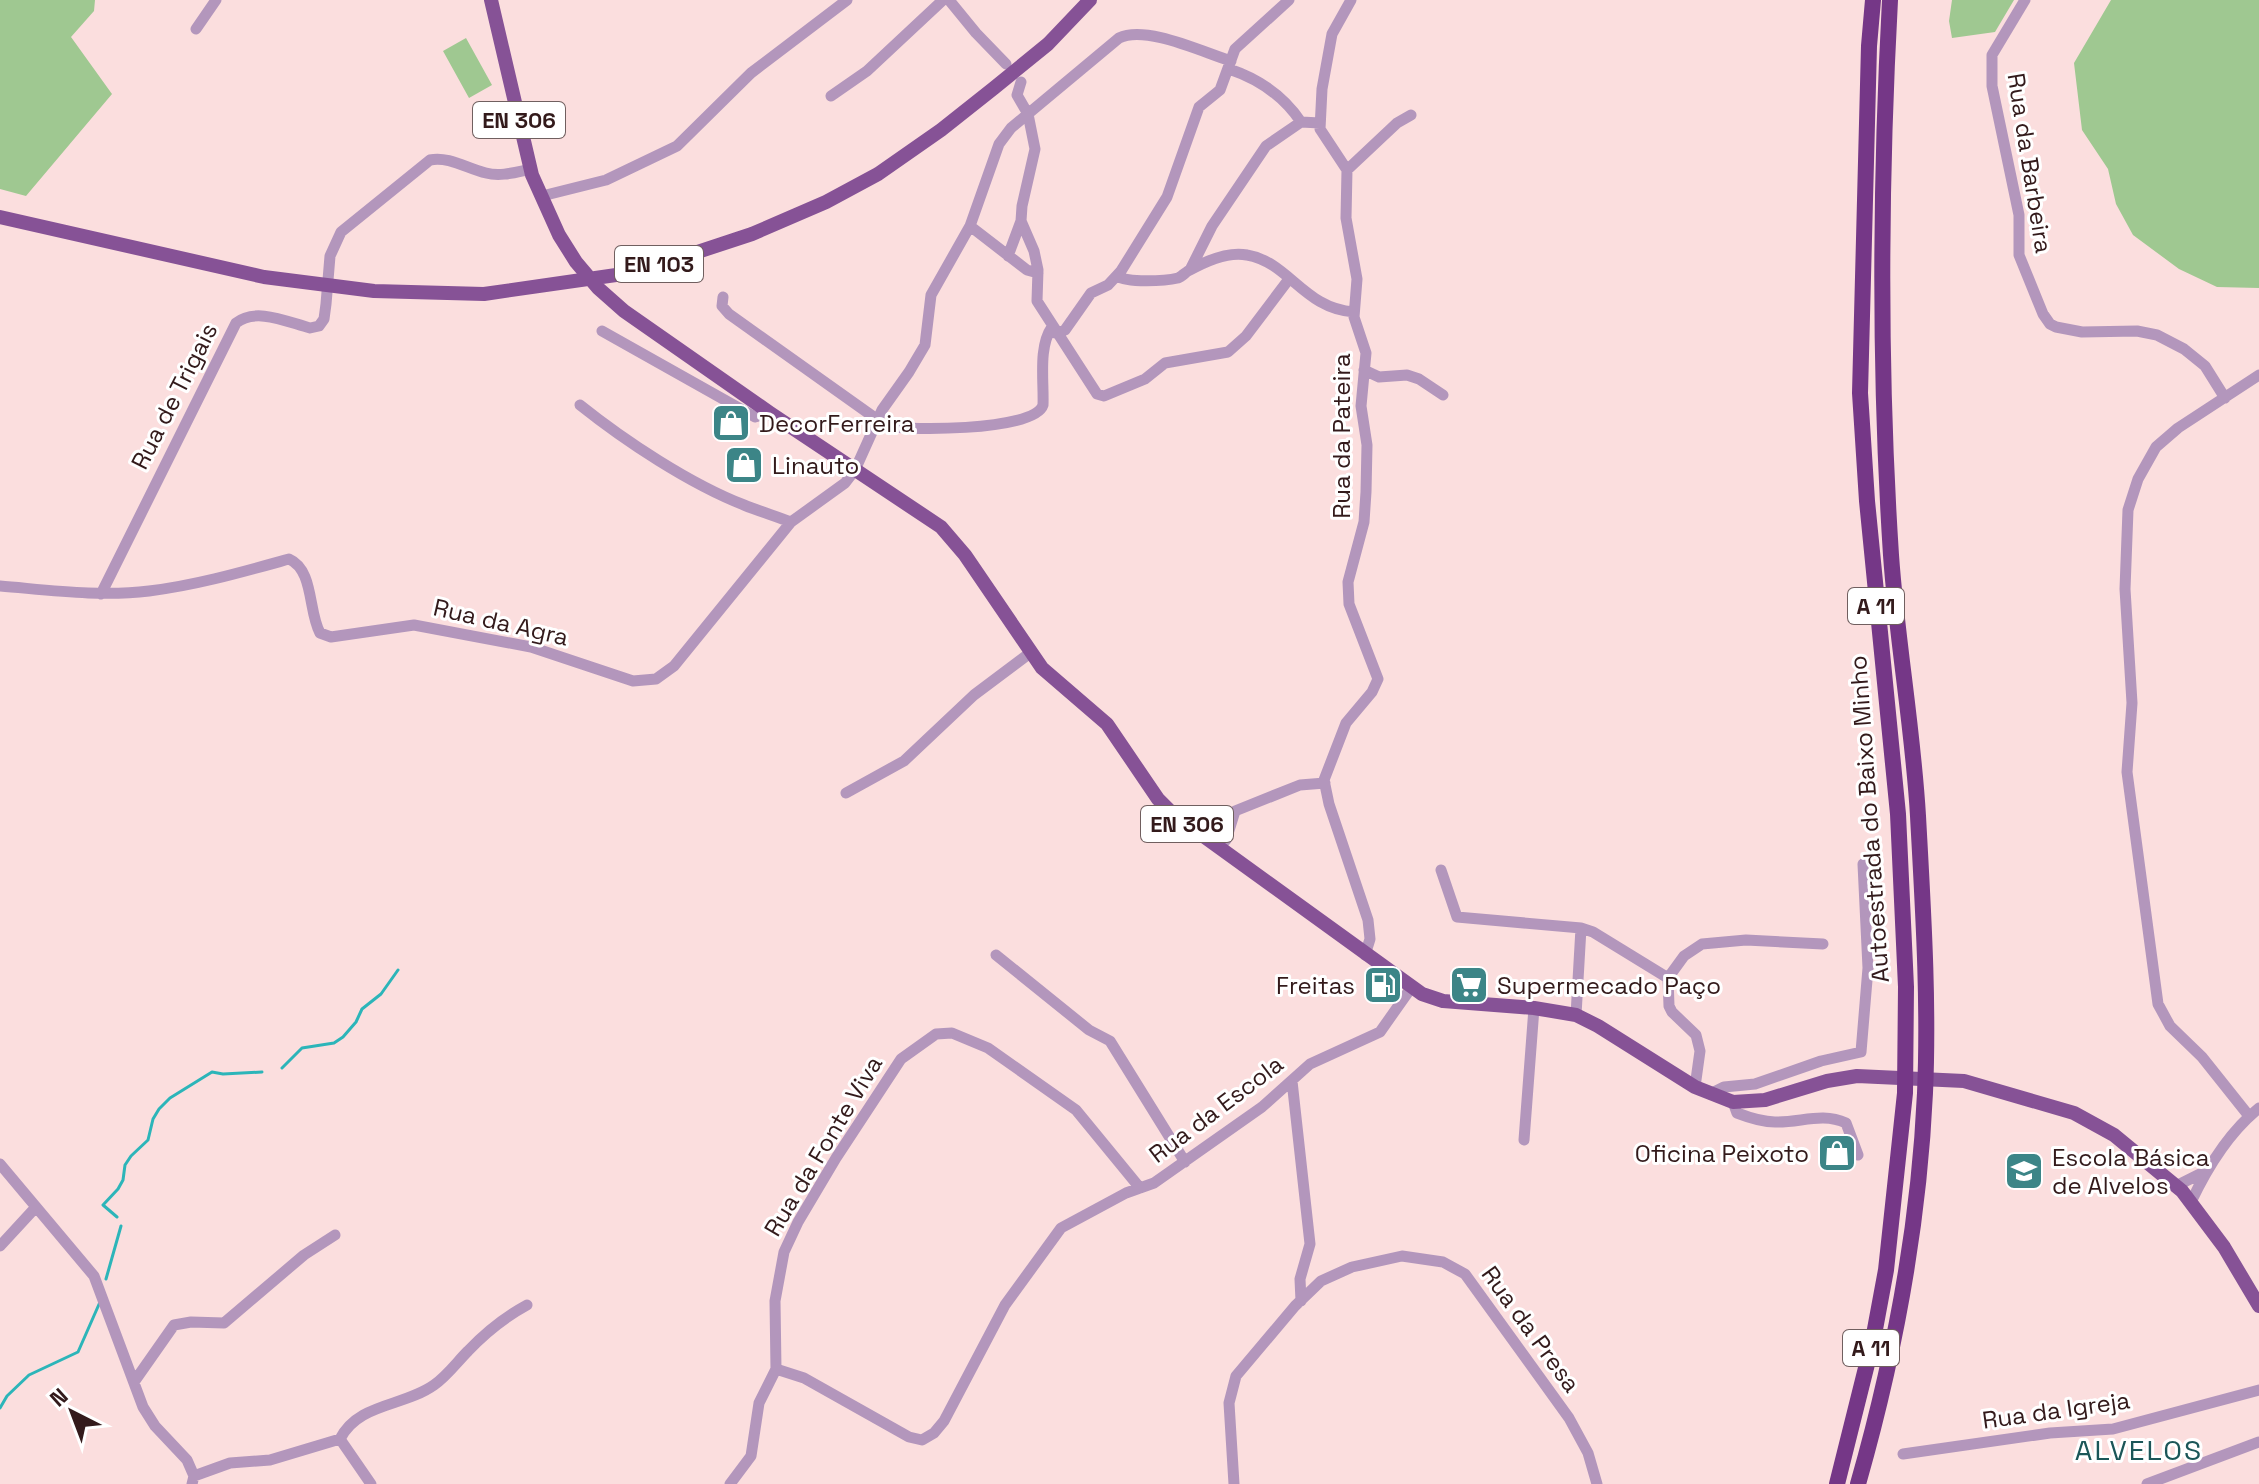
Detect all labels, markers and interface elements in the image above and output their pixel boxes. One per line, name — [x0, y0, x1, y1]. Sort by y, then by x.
street label: Rua da Barbeira — [2000, 71, 2060, 255]
road number: EN 306 — [473, 102, 565, 138]
road number: EN 103 — [615, 246, 703, 282]
street label: Rua de Trigais — [124, 318, 224, 474]
street label: Rua da Pateira — [1326, 353, 1357, 519]
shop icon: DecorFerreira — [710, 402, 752, 444]
place label: DecorFerreira — [759, 408, 915, 439]
shop icon: Linauto — [723, 444, 765, 486]
place label: Linauto — [772, 450, 859, 481]
road number: A 11 — [1848, 588, 1904, 624]
street label: Rua da Agra — [430, 591, 572, 653]
street label: Autoestrada do Baixo Minho — [1842, 654, 1896, 984]
road number: EN 306 — [1141, 806, 1233, 842]
fuel station icon: Freitas — [1362, 964, 1404, 1006]
supermarket icon: Supermecado Paço — [1448, 964, 1490, 1006]
place label: Freitas — [1276, 970, 1355, 1001]
place label: Supermecado Paço — [1497, 970, 1721, 1001]
street label: Rua da Escola — [1143, 1048, 1289, 1170]
street label: Rua da Fonte Viva — [757, 1050, 889, 1242]
shop icon: Oficina Peixoto — [1816, 1132, 1858, 1174]
place label: Oficina Peixoto — [1635, 1138, 1809, 1169]
place label: Escola Básica de Alvelos — [2052, 1142, 2210, 1201]
school or university icon: Escola Básica de Alvelos — [2003, 1150, 2045, 1192]
street label: Rua da Presa — [1475, 1260, 1587, 1398]
road number: A 11 — [1843, 1330, 1899, 1366]
north arrow — [32, 1372, 112, 1452]
text: N — [44, 1382, 73, 1412]
street label: Rua da Igreja — [1980, 1384, 2132, 1436]
district label: ALVELOS — [2075, 1432, 2203, 1468]

